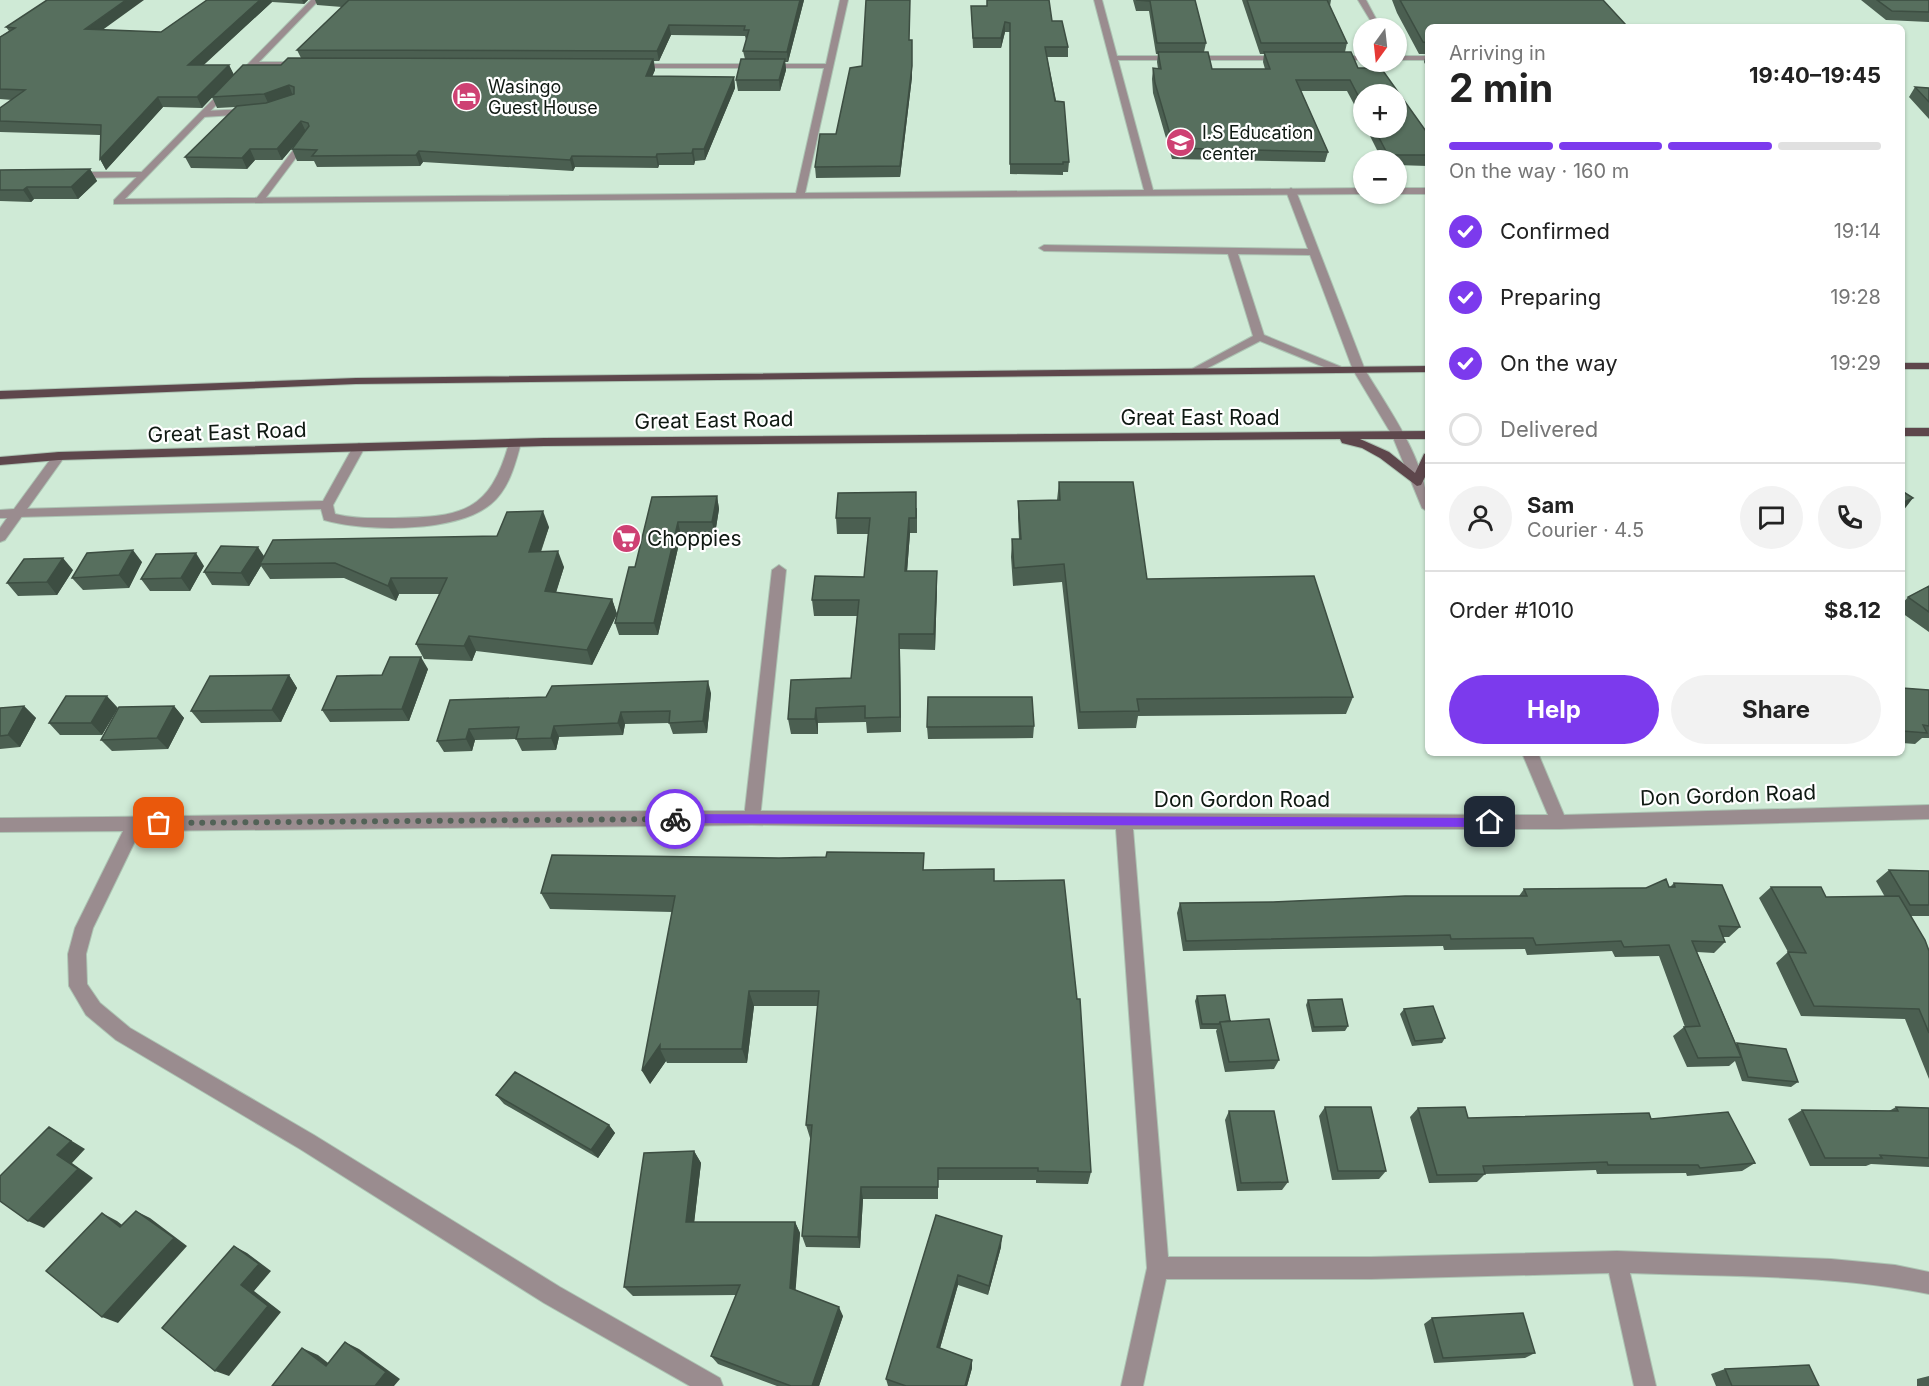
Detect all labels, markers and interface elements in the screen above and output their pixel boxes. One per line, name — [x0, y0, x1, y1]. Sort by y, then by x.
north arrow — [1353, 18, 1407, 72]
map controls — [1353, 18, 1407, 204]
text: Arriving in — [1449, 41, 1546, 65]
text: 19:40–19:45 — [1749, 62, 1881, 88]
text: 2 min — [1449, 64, 1553, 111]
place label: Wasingo Guest House — [488, 76, 598, 118]
hotel icon: Wasingo Guest House — [451, 80, 483, 112]
button: + — [1353, 84, 1407, 138]
place label: I.S Education center — [1202, 122, 1313, 164]
school or university icon: I.S Education center — [1165, 126, 1197, 158]
button: − — [1353, 150, 1407, 204]
text: On the way · 160 m — [1449, 159, 1629, 183]
icon: check — [1449, 215, 1482, 248]
text: Confirmed — [1500, 218, 1610, 244]
text: 19:14 — [1834, 219, 1881, 243]
icon: check — [1449, 281, 1482, 314]
text: Preparing — [1500, 284, 1601, 310]
text: 19:28 — [1830, 285, 1881, 309]
icon: check — [1449, 347, 1482, 380]
text: On the way — [1500, 350, 1618, 376]
text: 19:29 — [1830, 351, 1881, 375]
street label: Great East Road — [1120, 405, 1280, 430]
street label: Great East Road — [634, 406, 794, 434]
text: Delivered — [1500, 416, 1598, 442]
street label: Great East Road — [147, 417, 307, 447]
button: person — [1449, 486, 1512, 549]
button: chat — [1740, 486, 1803, 549]
button: phone — [1818, 486, 1881, 549]
text: Sam — [1527, 492, 1574, 518]
text: Courier · 4.5 — [1527, 518, 1644, 542]
supermarket icon: Choppies — [610, 522, 642, 554]
place label: Choppies — [647, 526, 741, 551]
text: Order #1010 — [1449, 597, 1574, 623]
text: $8.12 — [1824, 597, 1881, 623]
button: Help — [1449, 675, 1659, 744]
button: Share — [1671, 675, 1881, 744]
street label: Don Gordon Road — [1639, 779, 1817, 811]
street label: Don Gordon Road — [1154, 787, 1330, 812]
courier — [645, 789, 705, 849]
pin — [1464, 796, 1515, 847]
pin — [133, 797, 184, 848]
icon: bike — [659, 803, 692, 836]
icon: home — [1473, 805, 1506, 838]
icon: bag — [142, 806, 175, 839]

